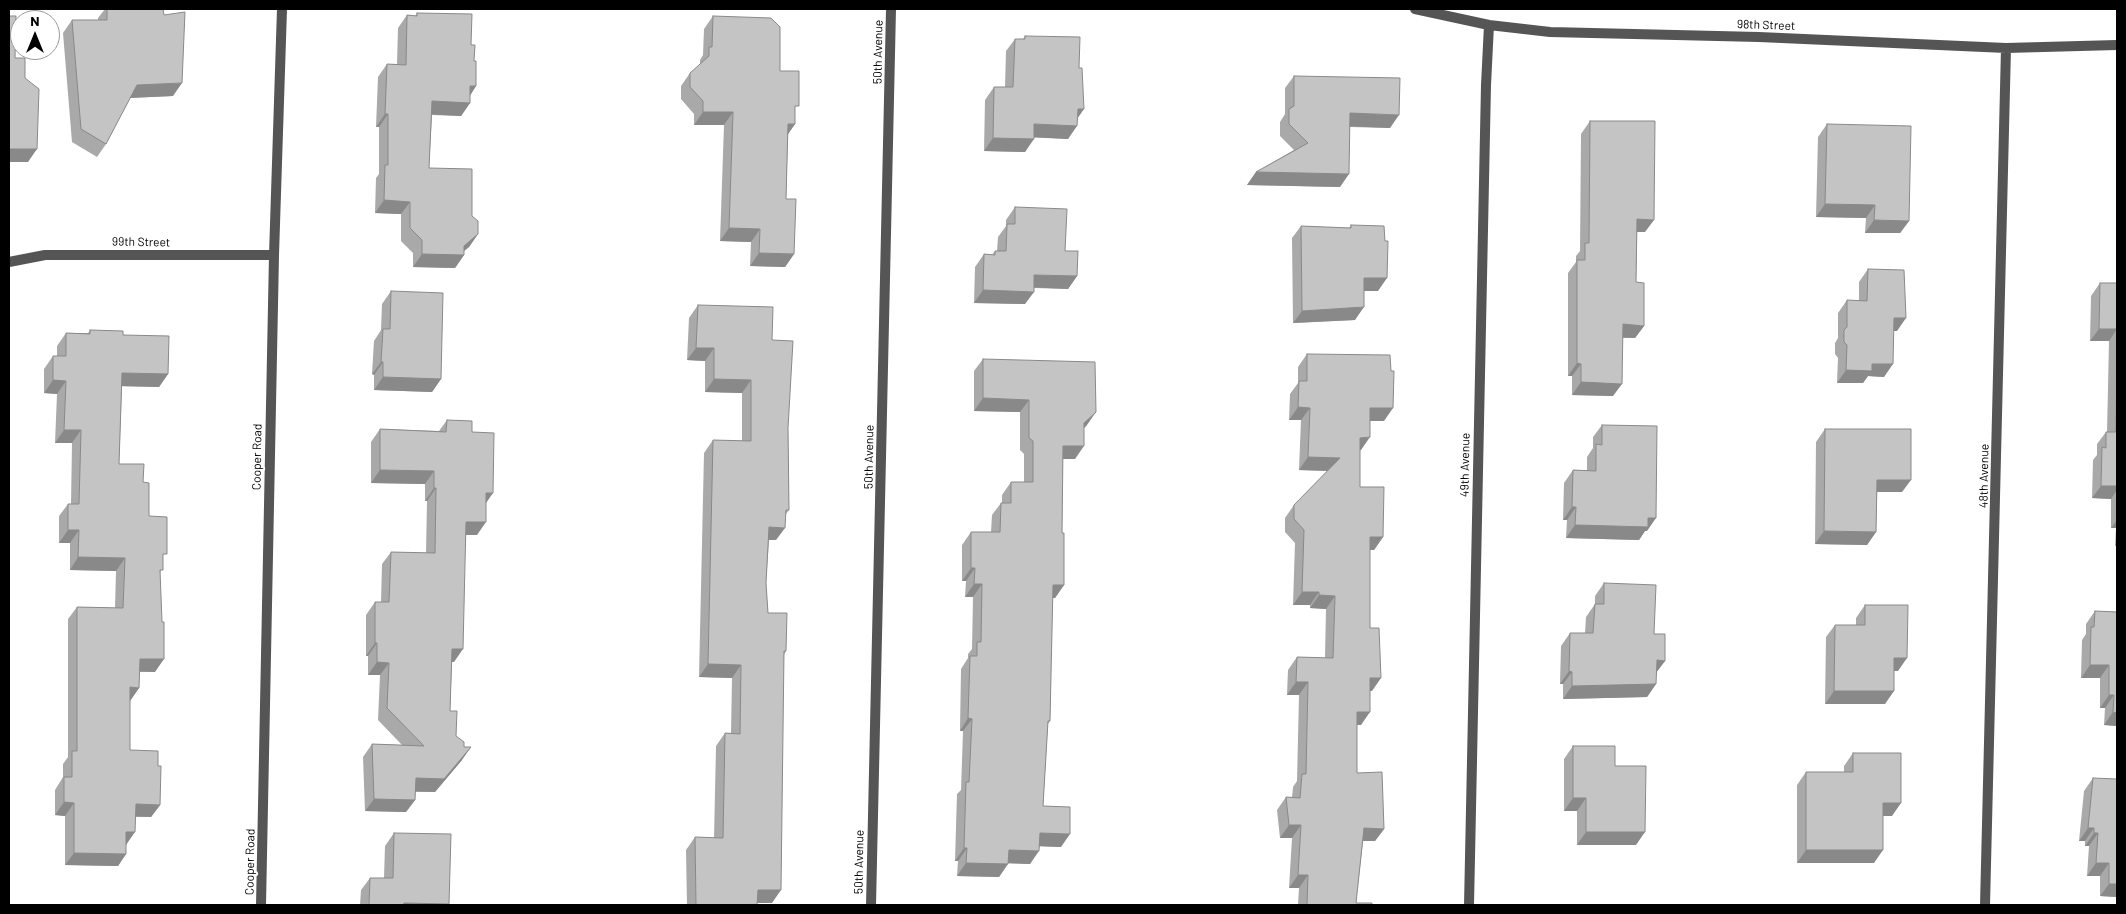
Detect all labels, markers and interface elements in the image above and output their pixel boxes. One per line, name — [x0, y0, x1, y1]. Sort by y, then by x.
north arrow — [10, 10, 60, 60]
text: N — [30, 12, 40, 29]
street label: 98th Street — [1737, 17, 1795, 33]
street label: 50th Avenue — [870, 20, 886, 84]
street label: 99th Street — [112, 234, 170, 250]
street label: Cooper Road — [249, 424, 265, 490]
street label: 50th Avenue — [861, 425, 877, 489]
street label: 49th Avenue — [1457, 433, 1473, 497]
street label: 48th Avenue — [1976, 444, 1992, 508]
street label: Cooper Road — [242, 829, 258, 895]
street label: 50th Avenue — [851, 830, 867, 894]

